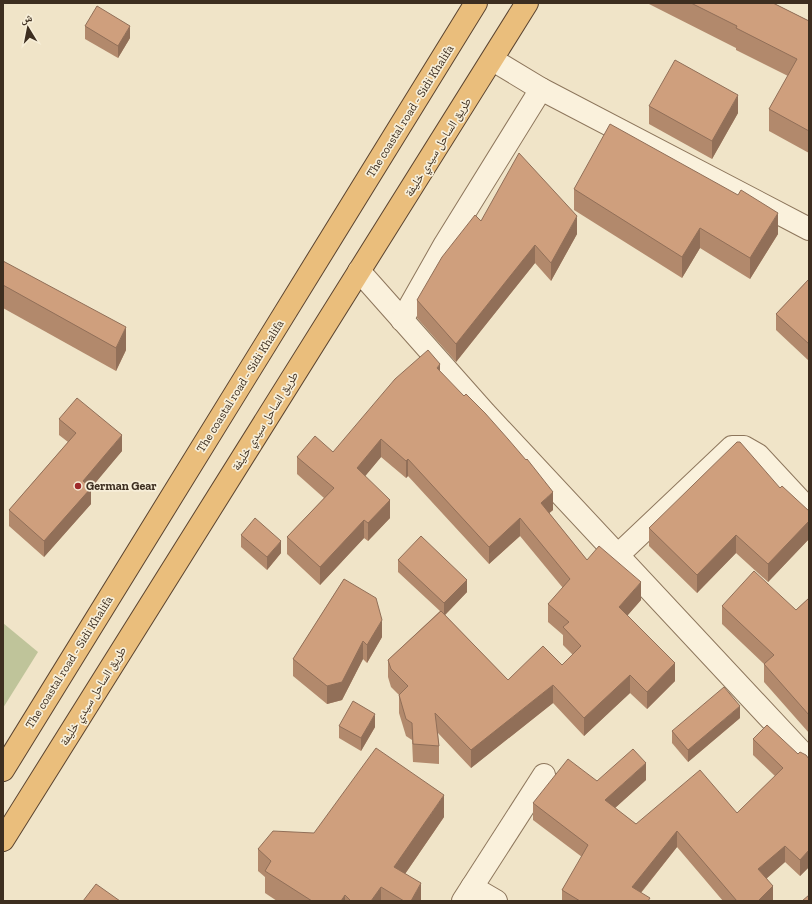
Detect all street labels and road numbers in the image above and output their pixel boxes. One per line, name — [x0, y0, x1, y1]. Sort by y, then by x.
street label: The coastal road - Sidi Khalifa — [363, 42, 457, 180]
street label: طريق الساحل سيدي خليفة — [402, 95, 477, 201]
street label: The coastal road - Sidi Khalifa — [193, 317, 287, 455]
street label: طريق الساحل سيدي خليفة — [229, 369, 304, 475]
street label: The coastal road - Sidi Khalifa — [22, 593, 116, 731]
street label: طريق الساحل سيدي خليفة — [57, 644, 132, 750]

